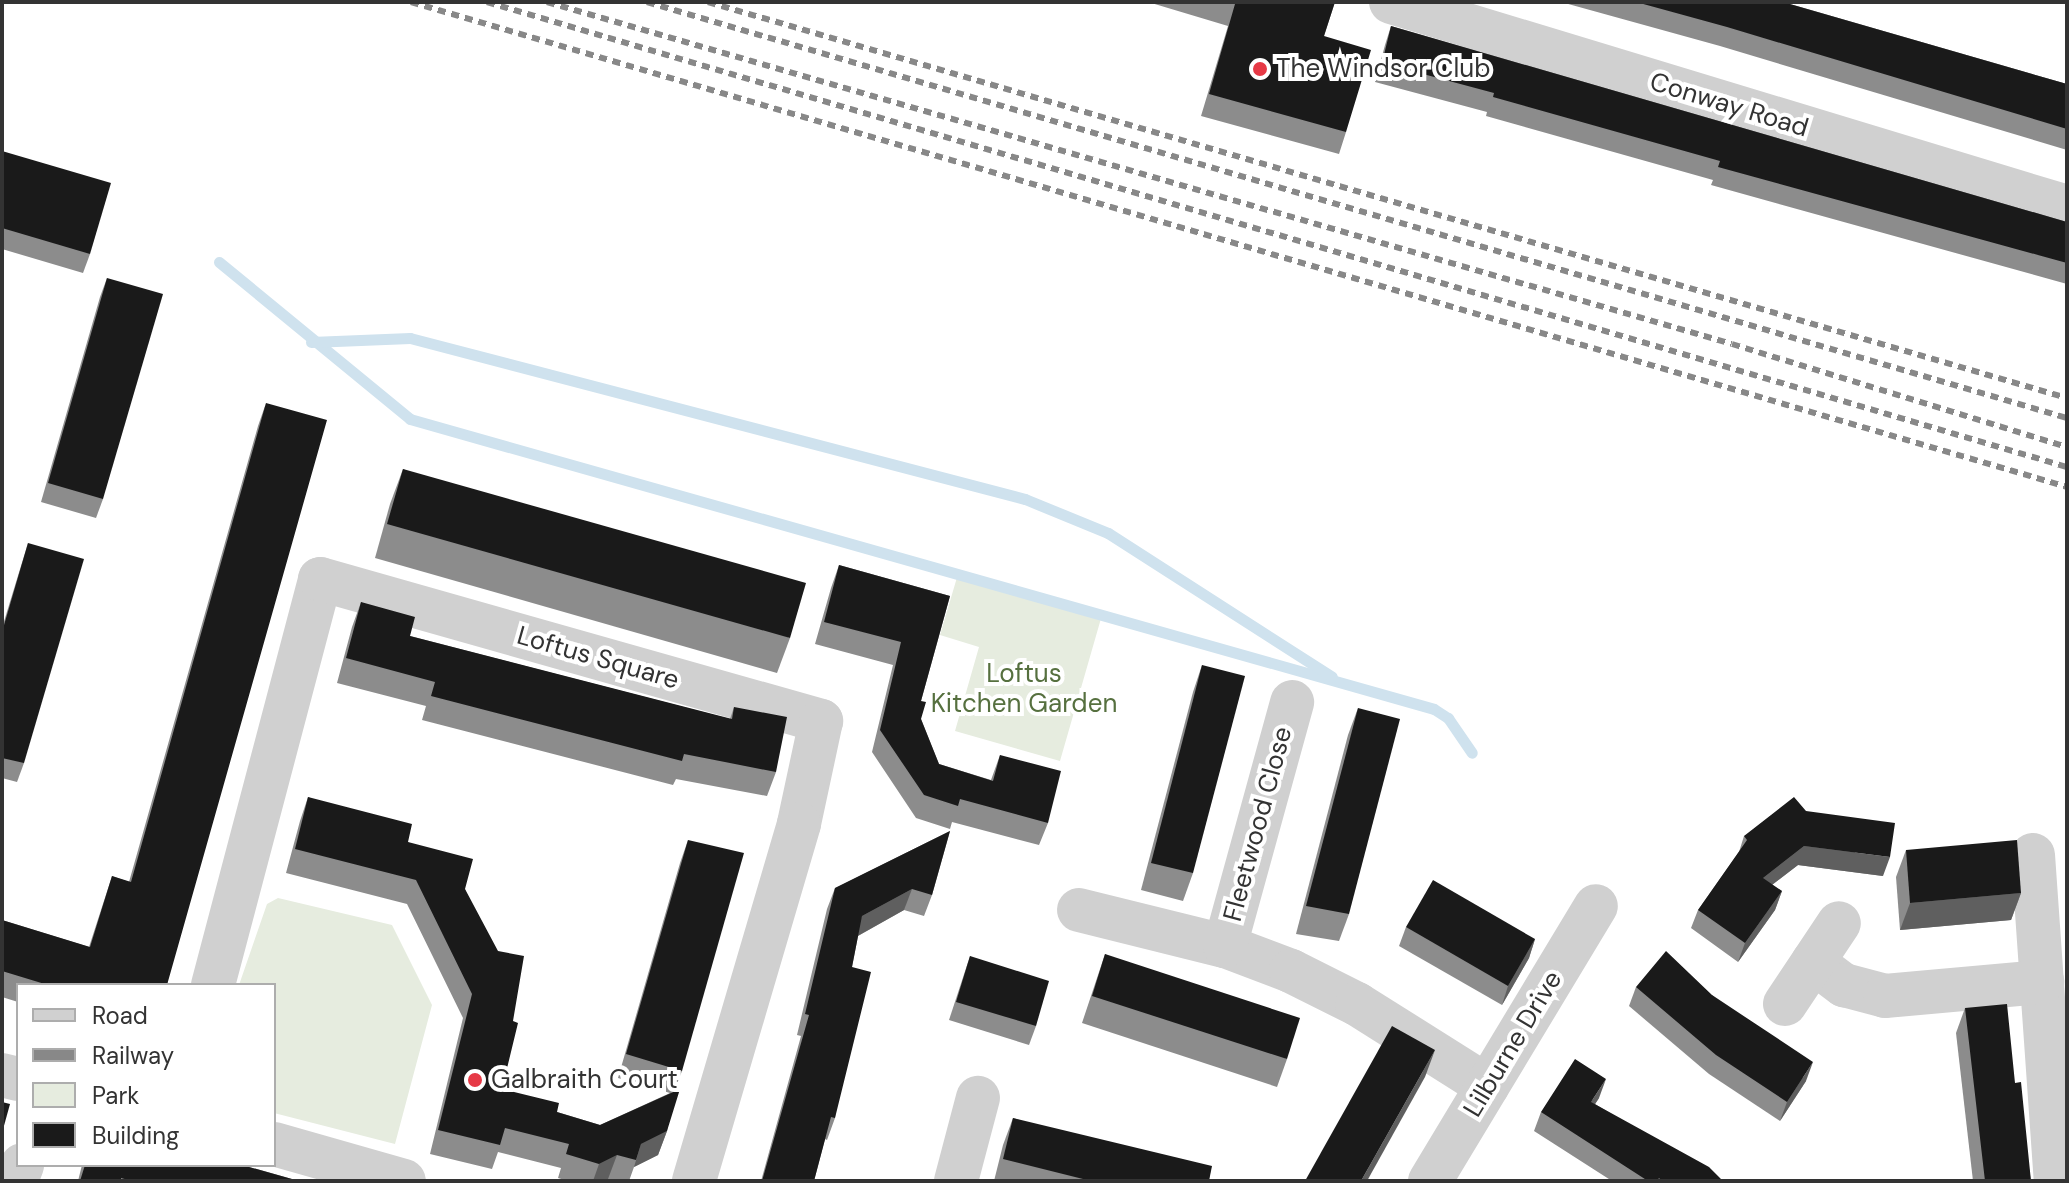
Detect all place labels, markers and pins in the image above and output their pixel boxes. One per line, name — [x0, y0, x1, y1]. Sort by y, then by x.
place label: The Windsor Club — [1276, 53, 1490, 85]
marker: The Windsor Club — [1251, 60, 1269, 78]
place label: Galbraith Court — [491, 1064, 678, 1096]
marker: Galbraith Court — [466, 1071, 484, 1089]

